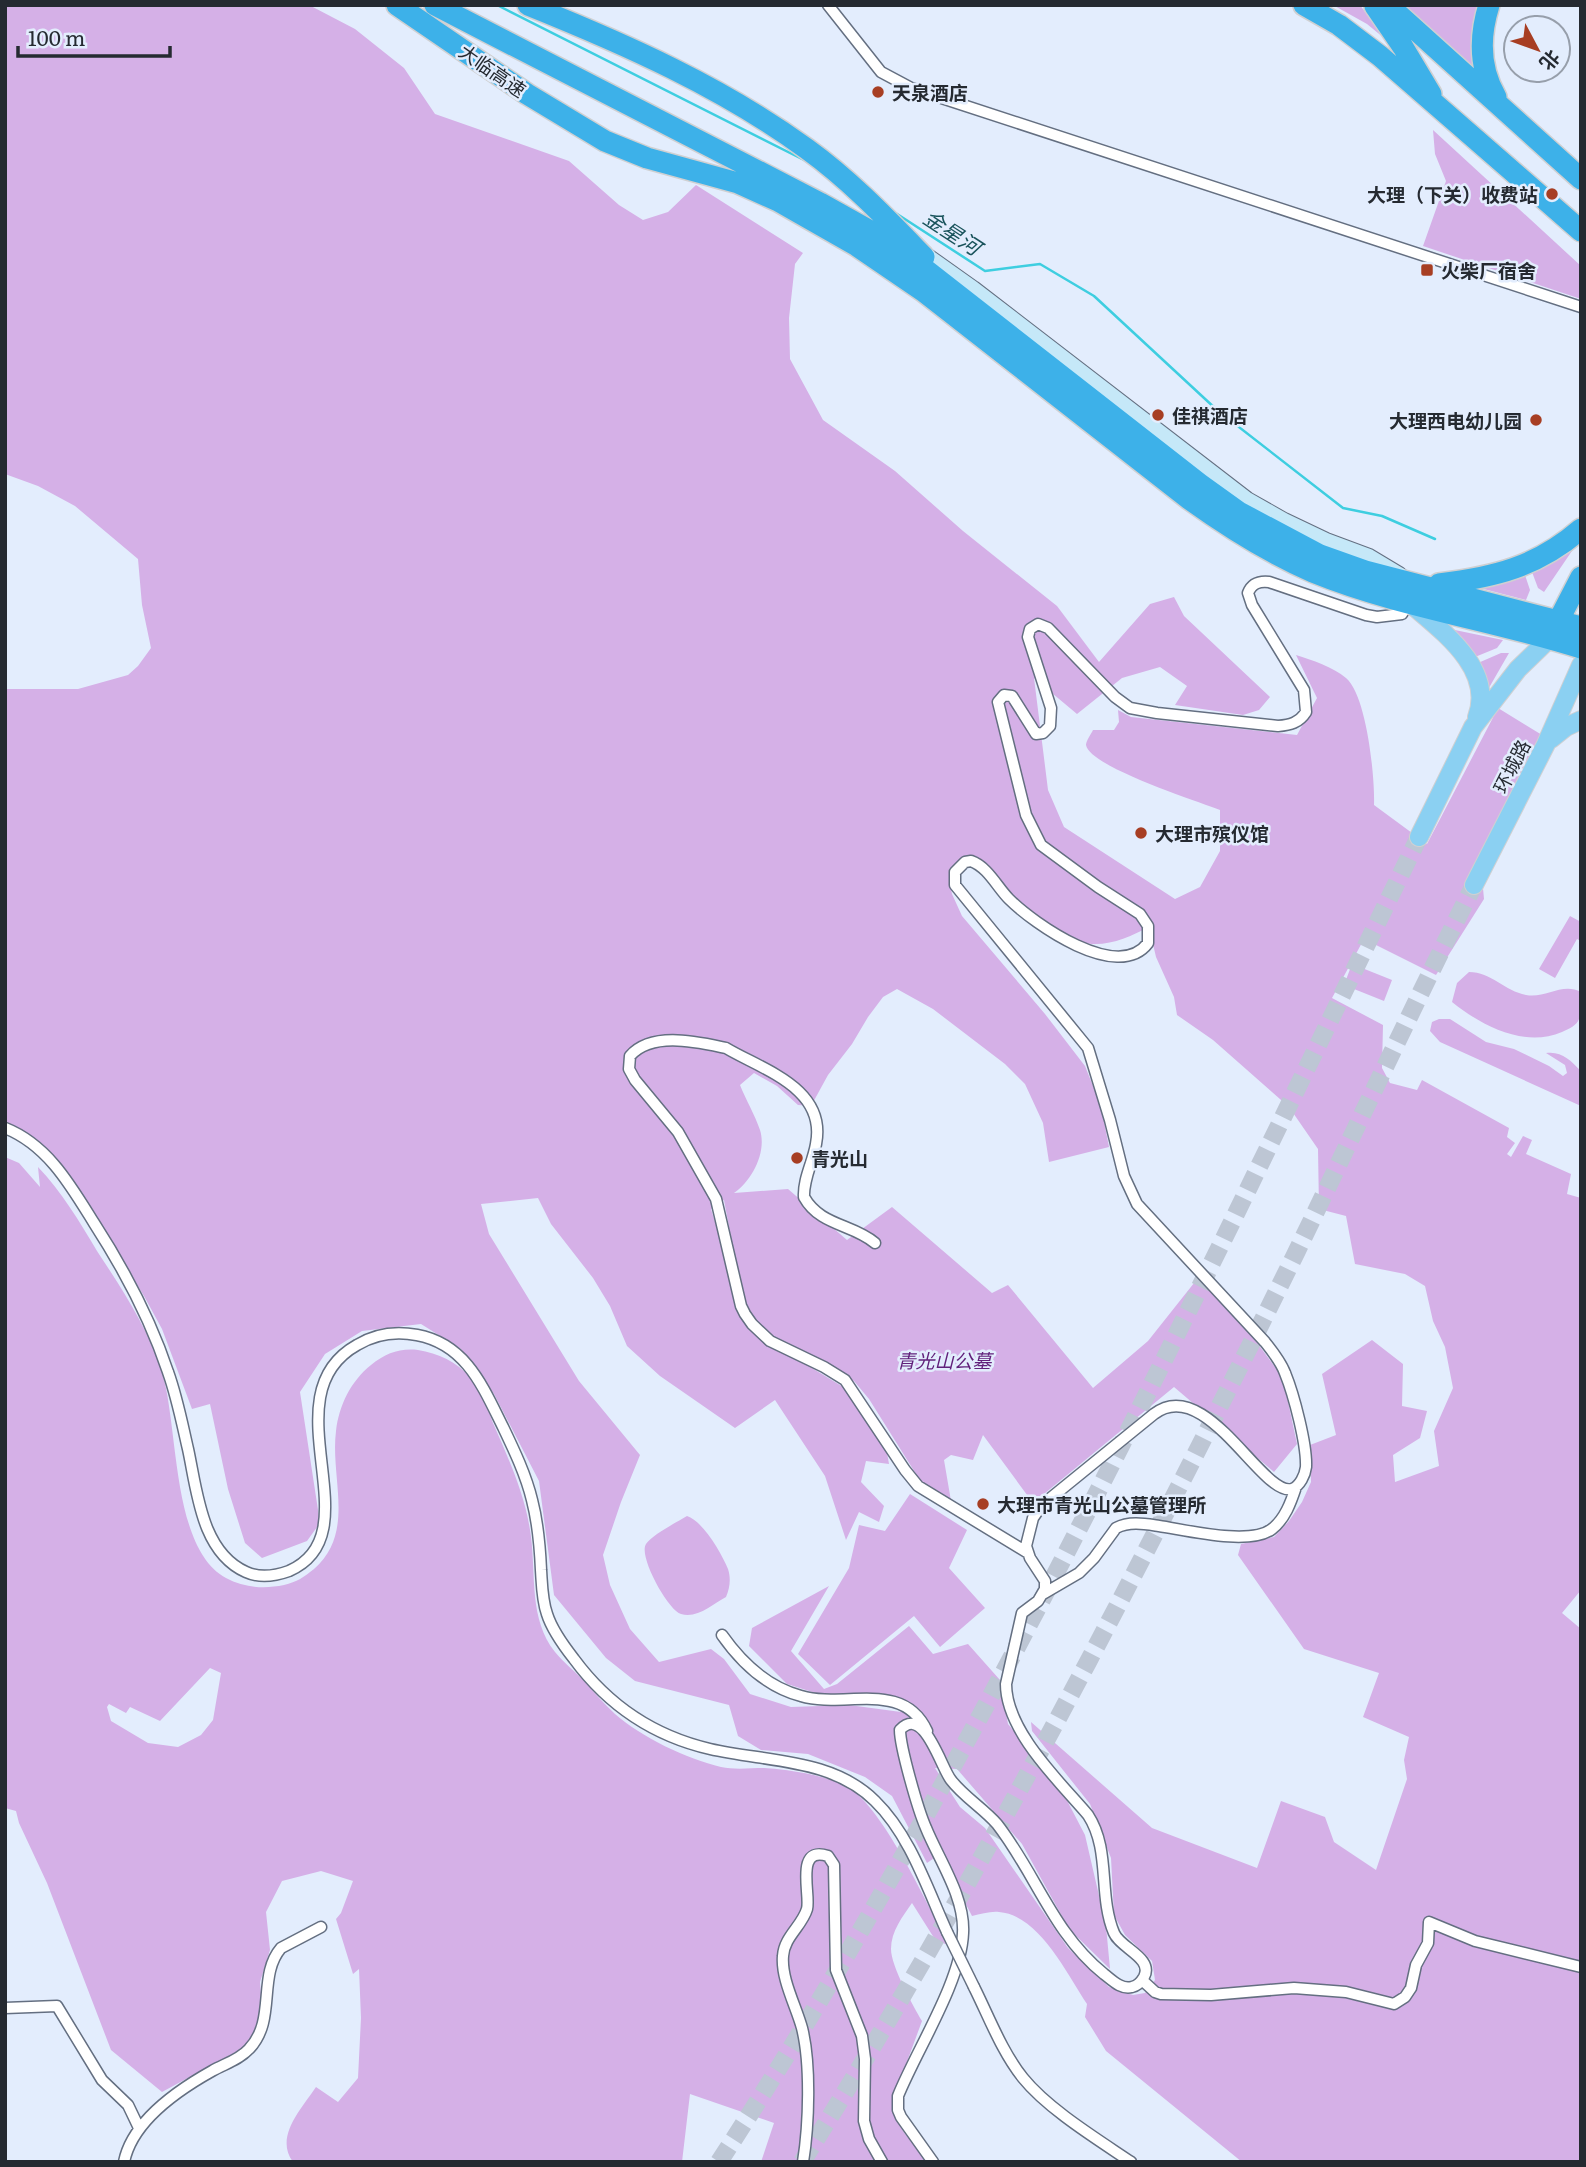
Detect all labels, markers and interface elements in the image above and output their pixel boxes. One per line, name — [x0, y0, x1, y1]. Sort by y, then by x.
scale bar — [18, 14, 170, 58]
north arrow — [1502, 14, 1572, 84]
text: 100 m — [28, 21, 85, 52]
street label: 大临高速 — [454, 37, 532, 103]
text: 北 — [1534, 44, 1567, 77]
place label: 天泉酒店 — [892, 78, 968, 106]
marker: 天泉酒店 — [870, 84, 886, 100]
place label: 大理（下关）收费站 — [1367, 180, 1538, 208]
marker: 大理（下关）收费站 — [1544, 186, 1560, 202]
water label: 金星河 — [918, 201, 991, 263]
place label: 火柴厂宿舍 — [1441, 256, 1536, 284]
marker: 火柴厂宿舍 — [1419, 262, 1435, 278]
place label: 佳祺酒店 — [1172, 401, 1248, 429]
place label: 大理西电幼儿园 — [1389, 406, 1522, 434]
marker: 佳祺酒店 — [1150, 407, 1166, 423]
marker: 大理西电幼儿园 — [1528, 412, 1544, 428]
street label: 环城路 — [1486, 734, 1536, 798]
place label: 大理市殡仪馆 — [1155, 819, 1269, 847]
marker: 大理市殡仪馆 — [1133, 825, 1149, 841]
place label: 青光山 — [811, 1144, 868, 1172]
marker: 青光山 — [789, 1150, 805, 1166]
park label: 青光山公墓 — [896, 1346, 994, 1374]
place label: 大理市青光山公墓管理所 — [997, 1490, 1206, 1518]
marker: 大理市青光山公墓管理所 — [975, 1496, 991, 1512]

